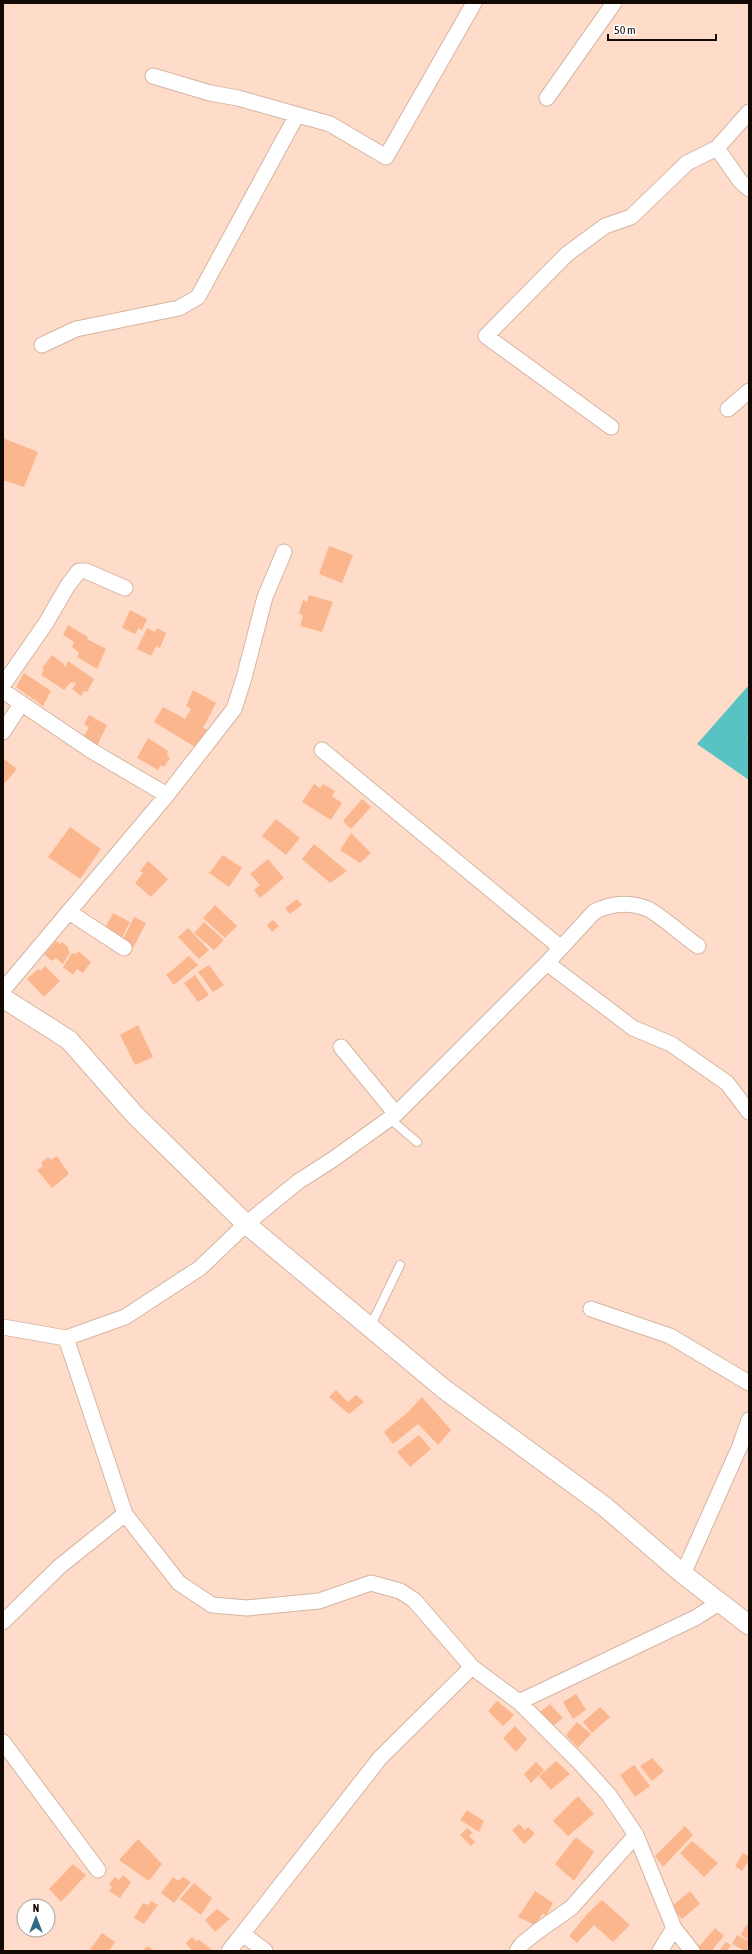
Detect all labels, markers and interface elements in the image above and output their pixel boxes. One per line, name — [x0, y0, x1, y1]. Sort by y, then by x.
scale bar — [608, 16, 716, 42]
text: 50 m — [614, 23, 636, 37]
north arrow — [16, 1898, 56, 1938]
text: N — [33, 1902, 39, 1914]

